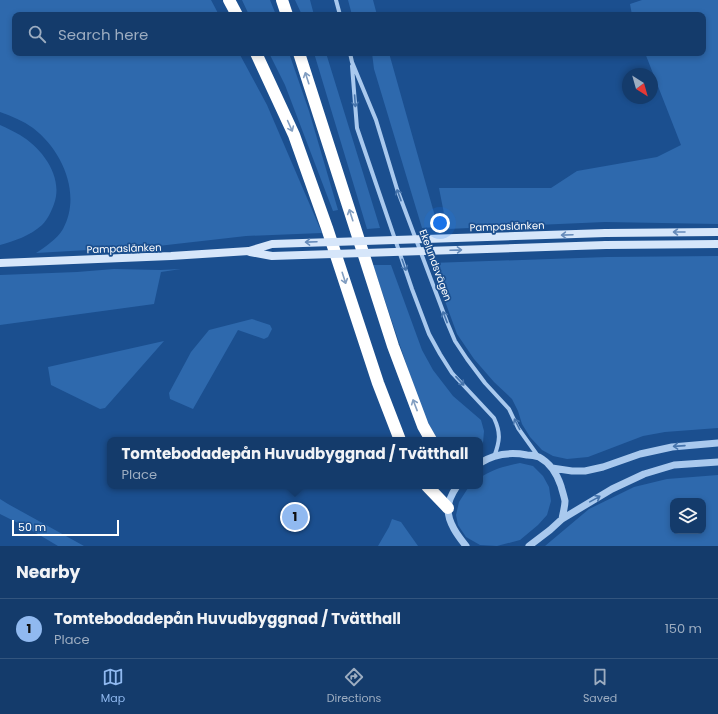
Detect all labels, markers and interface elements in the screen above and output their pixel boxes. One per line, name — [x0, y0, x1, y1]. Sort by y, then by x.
search box — [12, 12, 706, 56]
icon: search — [26, 23, 48, 45]
text: Search here — [58, 24, 148, 45]
north arrow — [622, 68, 658, 104]
one-way arrow — [303, 72, 310, 85]
one-way arrow — [352, 94, 359, 107]
one-way arrow — [287, 120, 294, 132]
one-way arrow — [395, 189, 403, 201]
one-way arrow — [347, 209, 354, 222]
your location — [430, 213, 450, 233]
street label: Pampaslänken — [469, 218, 545, 235]
street label: Ekelundsvägen — [416, 227, 455, 303]
one-way arrow — [673, 228, 686, 236]
one-way arrow — [561, 231, 574, 238]
one-way arrow — [305, 239, 318, 246]
street label: Pampaslänken — [86, 240, 162, 257]
one-way arrow — [449, 246, 462, 254]
one-way arrow — [401, 259, 409, 271]
one-way arrow — [341, 271, 348, 284]
one-way arrow — [440, 311, 448, 323]
one-way arrow — [455, 376, 465, 386]
one-way arrow — [410, 399, 418, 411]
one-way arrow — [512, 418, 520, 430]
popup — [107, 437, 483, 489]
one-way arrow — [673, 442, 686, 450]
text: Tomtebodadepån Huvudbyggnad / Tvätthall — [121, 443, 469, 464]
text: Place — [121, 465, 157, 484]
one-way arrow — [589, 494, 601, 502]
map controls — [670, 498, 706, 534]
button: layers — [670, 498, 706, 534]
pin: 1 — [282, 502, 308, 532]
scale bar — [12, 518, 119, 537]
text: 50 m — [18, 519, 46, 535]
text: Nearby — [16, 560, 80, 584]
text: Tomtebodadepån Huvudbyggnad / Tvätthall — [54, 608, 401, 629]
text: 1 — [27, 619, 31, 638]
text: 150 m — [665, 619, 702, 638]
text: Place — [54, 630, 89, 649]
tab: Map — [101, 666, 125, 707]
tab: Directions — [327, 666, 381, 707]
tab: Saved — [583, 666, 617, 707]

